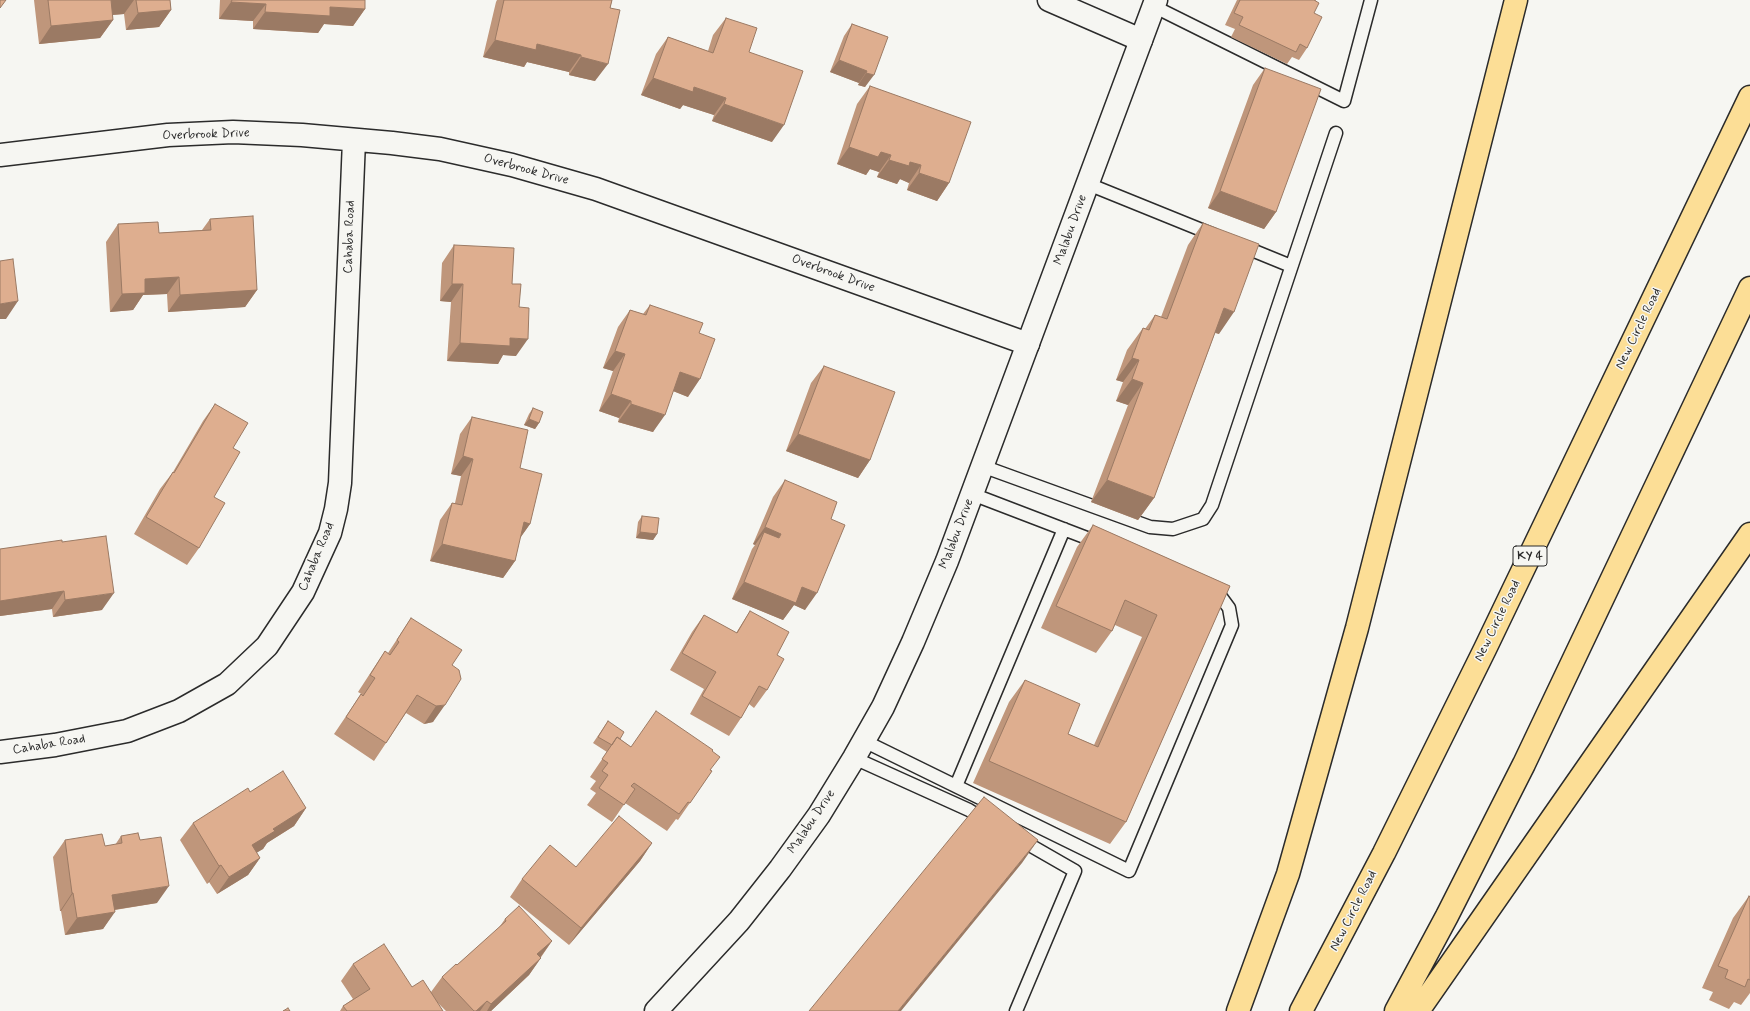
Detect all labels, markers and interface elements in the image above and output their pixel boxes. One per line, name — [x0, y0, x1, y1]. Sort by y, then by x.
street label: Overbrook Drive — [162, 126, 250, 144]
street label: Overbrook Drive — [482, 151, 570, 189]
street label: Malabu Drive — [1051, 193, 1091, 267]
street label: Cahaba Road — [341, 200, 359, 274]
street label: Overbrook Drive — [789, 252, 877, 296]
street label: New Circle Road — [1613, 286, 1665, 372]
street label: Malabu Drive — [936, 497, 978, 571]
street label: Cahaba Road — [295, 520, 339, 594]
road number: KY 4 — [1513, 546, 1547, 566]
street label: New Circle Road — [1472, 578, 1524, 664]
street label: Cahaba Road — [12, 732, 86, 758]
street label: Malabu Drive — [785, 787, 839, 857]
street label: New Circle Road — [1327, 868, 1381, 954]

